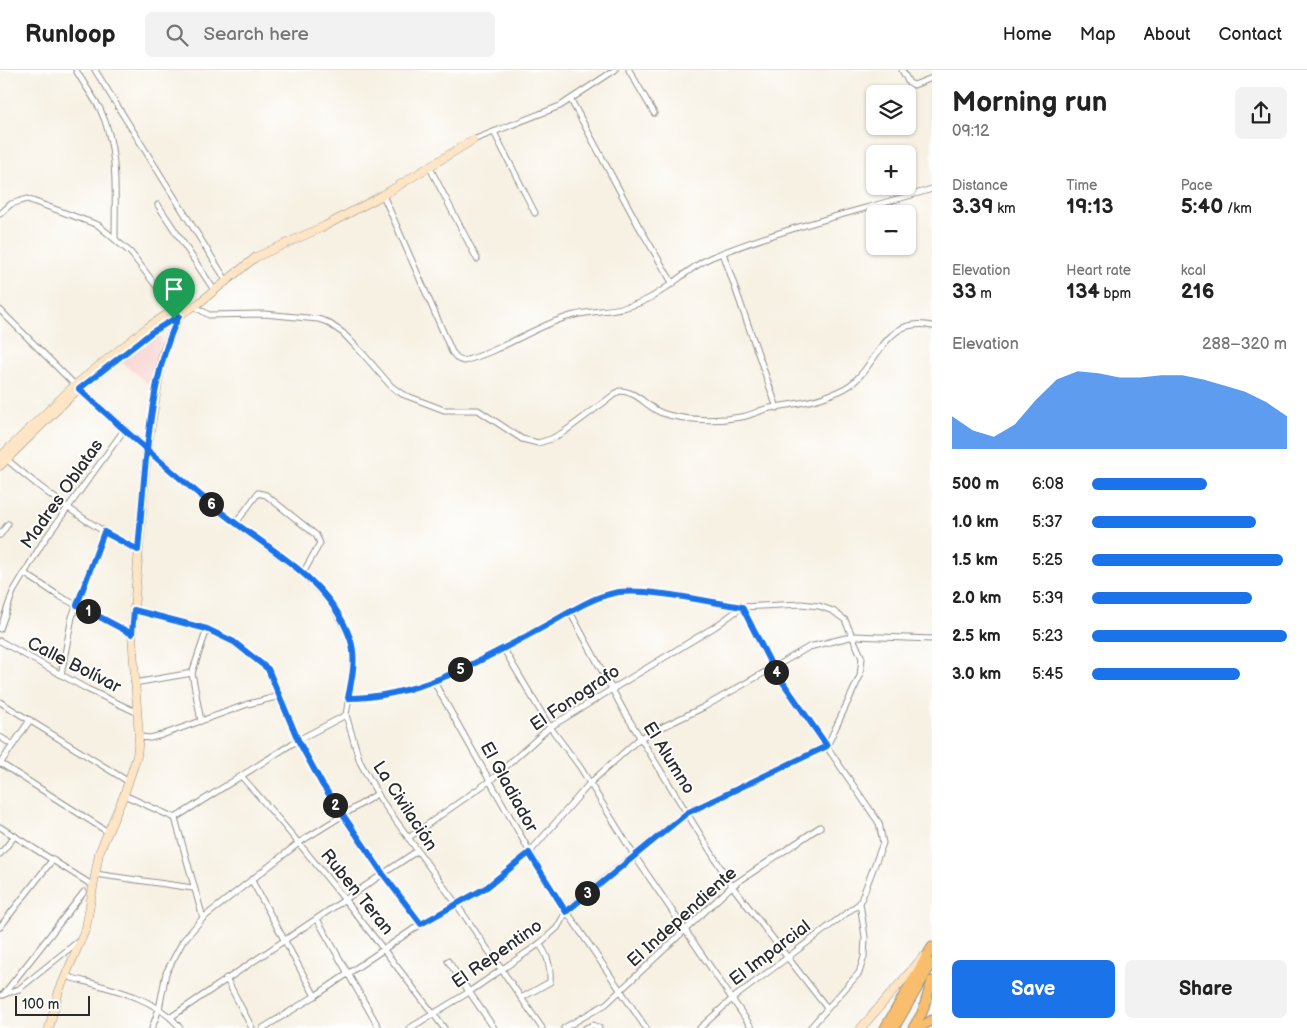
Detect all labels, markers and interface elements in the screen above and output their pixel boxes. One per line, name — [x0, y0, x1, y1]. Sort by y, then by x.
search box — [145, 12, 495, 57]
text: Runloop — [25, 20, 115, 49]
icon: search — [163, 21, 191, 49]
text: Search here — [203, 23, 309, 46]
text: Home — [1003, 24, 1052, 45]
text: Map — [1080, 24, 1116, 45]
text: About — [1144, 24, 1191, 45]
text: Contact — [1219, 24, 1282, 45]
map controls — [866, 85, 916, 255]
button: layers — [866, 85, 916, 135]
text: Morning run — [952, 86, 1107, 119]
button: share — [1235, 87, 1287, 139]
text: 09:12 — [952, 122, 990, 141]
button: + — [866, 145, 916, 195]
text: Distance — [952, 177, 1008, 194]
text: Time — [1066, 177, 1097, 194]
text: Pace — [1181, 177, 1213, 194]
text: 3.39 — [952, 194, 993, 219]
text: 19:13 — [1066, 194, 1114, 219]
text: 5:40 — [1181, 194, 1223, 219]
text: km — [993, 200, 1016, 217]
text: /km — [1223, 200, 1252, 217]
button: − — [866, 205, 916, 255]
text: Elevation — [952, 262, 1010, 279]
text: Heart rate — [1066, 262, 1131, 279]
text: kcal — [1181, 262, 1206, 279]
pin — [153, 268, 195, 319]
icon: arrive — [160, 275, 188, 303]
text: 33 — [952, 279, 977, 304]
text: 134 — [1066, 279, 1100, 304]
text: 216 — [1181, 279, 1214, 304]
text: m — [977, 285, 992, 302]
text: bpm — [1100, 285, 1131, 302]
text: Elevation — [952, 335, 1019, 354]
text: 288–320 m — [1202, 335, 1287, 354]
street label: Madres Oblatas — [17, 435, 108, 553]
text: 500 m — [952, 475, 999, 494]
text: 6:08 — [1032, 475, 1064, 494]
pin: 6 — [198, 492, 224, 516]
text: 6 — [207, 496, 216, 513]
text: 1.0 km — [952, 513, 999, 532]
text: 5:37 — [1032, 513, 1062, 532]
text: 1.5 km — [952, 551, 998, 570]
text: 5:25 — [1032, 551, 1063, 570]
text: 2.0 km — [952, 589, 1001, 608]
text: 5:39 — [1032, 589, 1064, 608]
pin: 1 — [76, 598, 100, 624]
text: 1 — [86, 603, 91, 620]
text: 2.5 km — [952, 627, 1001, 646]
text: 5:23 — [1032, 627, 1063, 646]
street label: Calle Bolívar — [24, 632, 125, 698]
pin: 5 — [448, 656, 472, 682]
street label: El Fonografo — [526, 660, 624, 736]
pin: 4 — [764, 660, 788, 684]
text: 5 — [456, 661, 465, 678]
text: 4 — [772, 664, 781, 681]
text: 3.0 km — [952, 665, 1001, 684]
text: 5:45 — [1032, 665, 1063, 684]
street label: El Alumno — [639, 718, 699, 798]
street label: El Gladiador — [476, 738, 543, 836]
street label: La Civilación — [368, 757, 442, 855]
pin: 2 — [322, 792, 348, 818]
text: 2 — [331, 797, 340, 814]
street label: Ruben Teran — [316, 845, 398, 939]
street label: El Independiente — [623, 862, 741, 972]
pin: 3 — [574, 880, 600, 906]
text: 3 — [583, 885, 592, 902]
street label: El Repentino — [448, 915, 546, 993]
street label: El Imparcial — [725, 916, 815, 990]
button: Save — [952, 960, 1115, 1018]
button: Share — [1125, 960, 1287, 1018]
scale bar — [15, 993, 90, 1016]
text: 100 m — [22, 996, 59, 1013]

